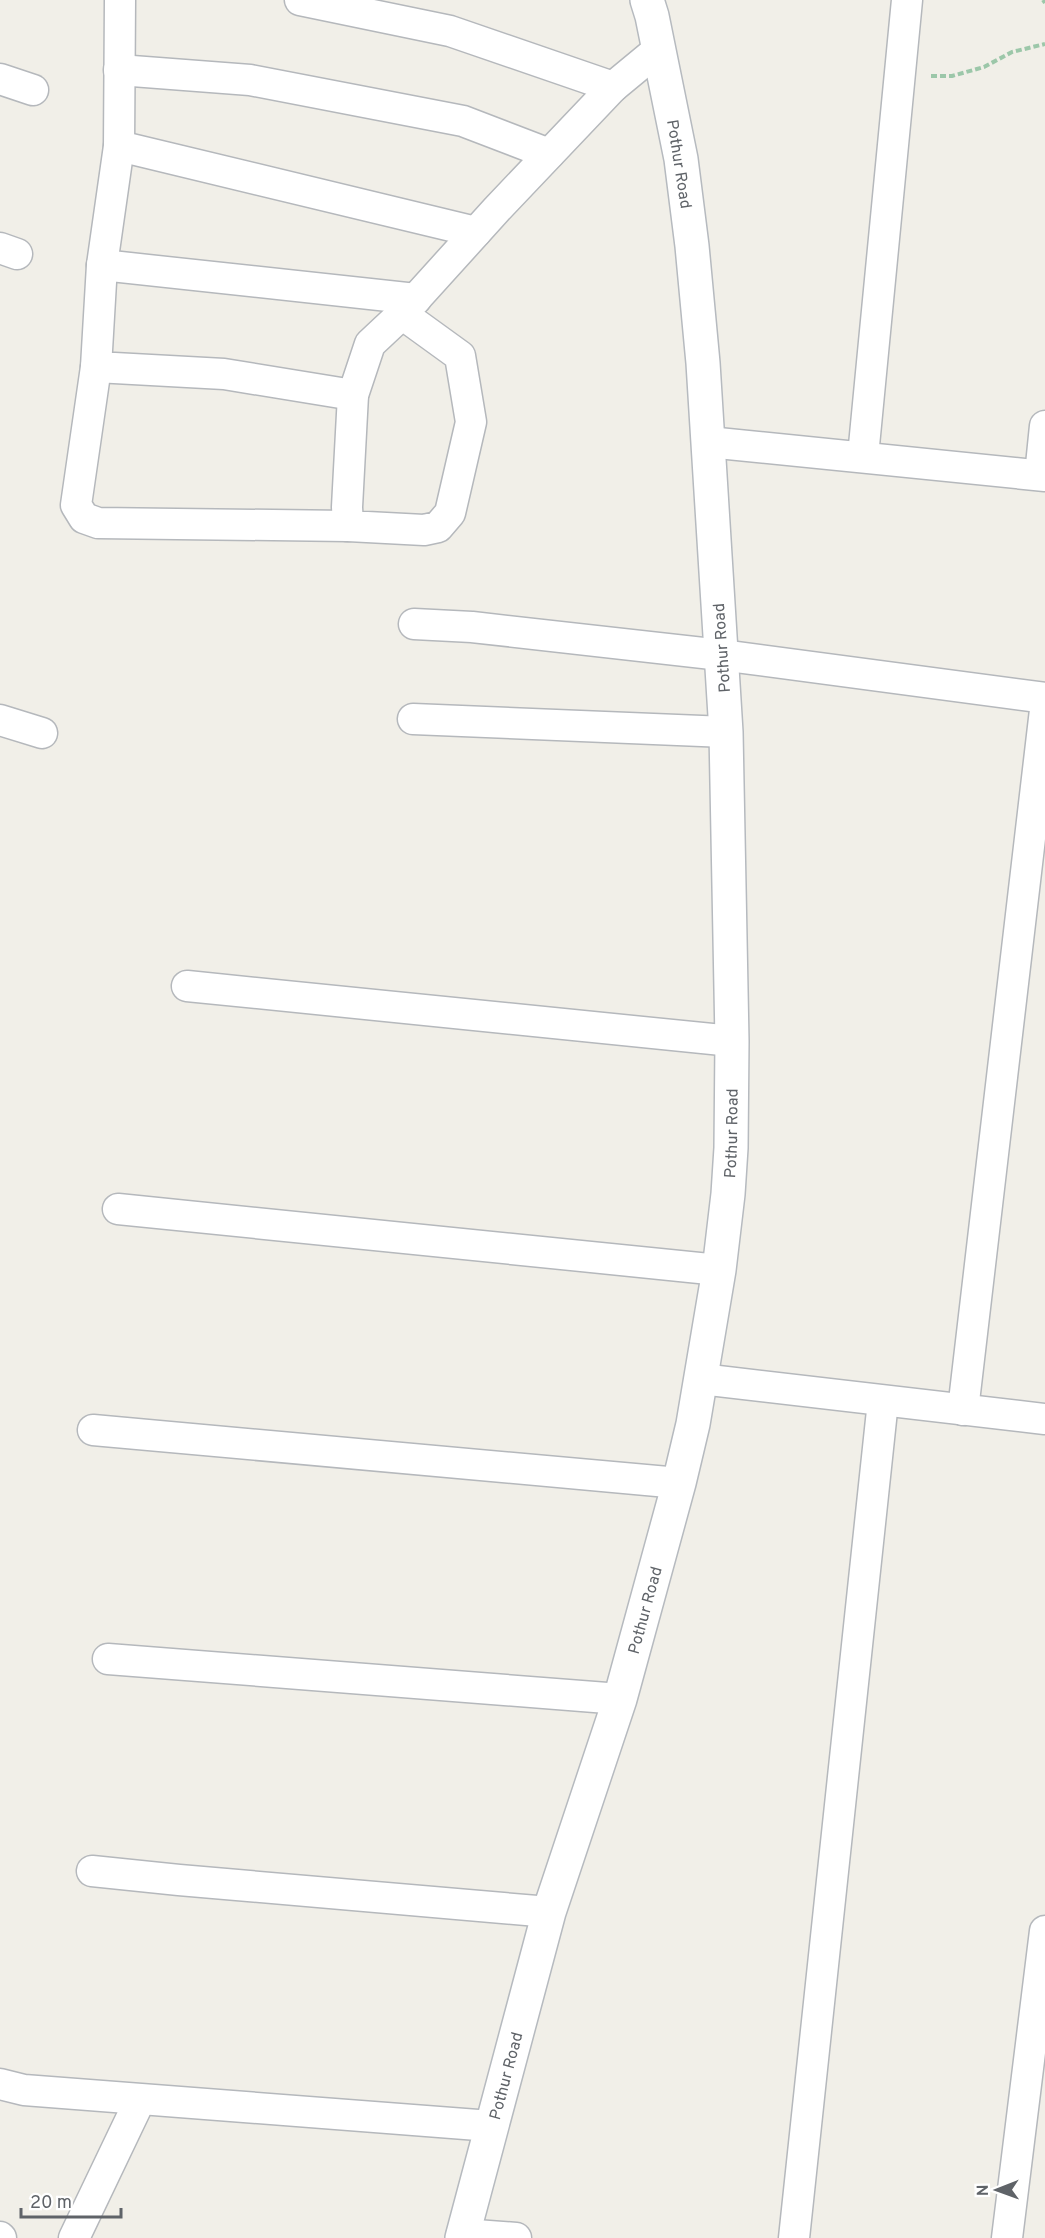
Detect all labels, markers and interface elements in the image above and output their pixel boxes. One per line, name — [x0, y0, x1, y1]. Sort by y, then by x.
street label: Pothur Road — [661, 118, 695, 210]
street label: Pothur Road — [710, 602, 736, 693]
street label: Pothur Road — [721, 1088, 744, 1179]
street label: Pothur Road — [625, 1565, 668, 1657]
street label: Pothur Road — [486, 2030, 528, 2122]
north arrow — [967, 2160, 1027, 2220]
scale bar — [21, 2181, 122, 2219]
text: N — [974, 2184, 994, 2196]
text: 20 m — [30, 2192, 72, 2215]

